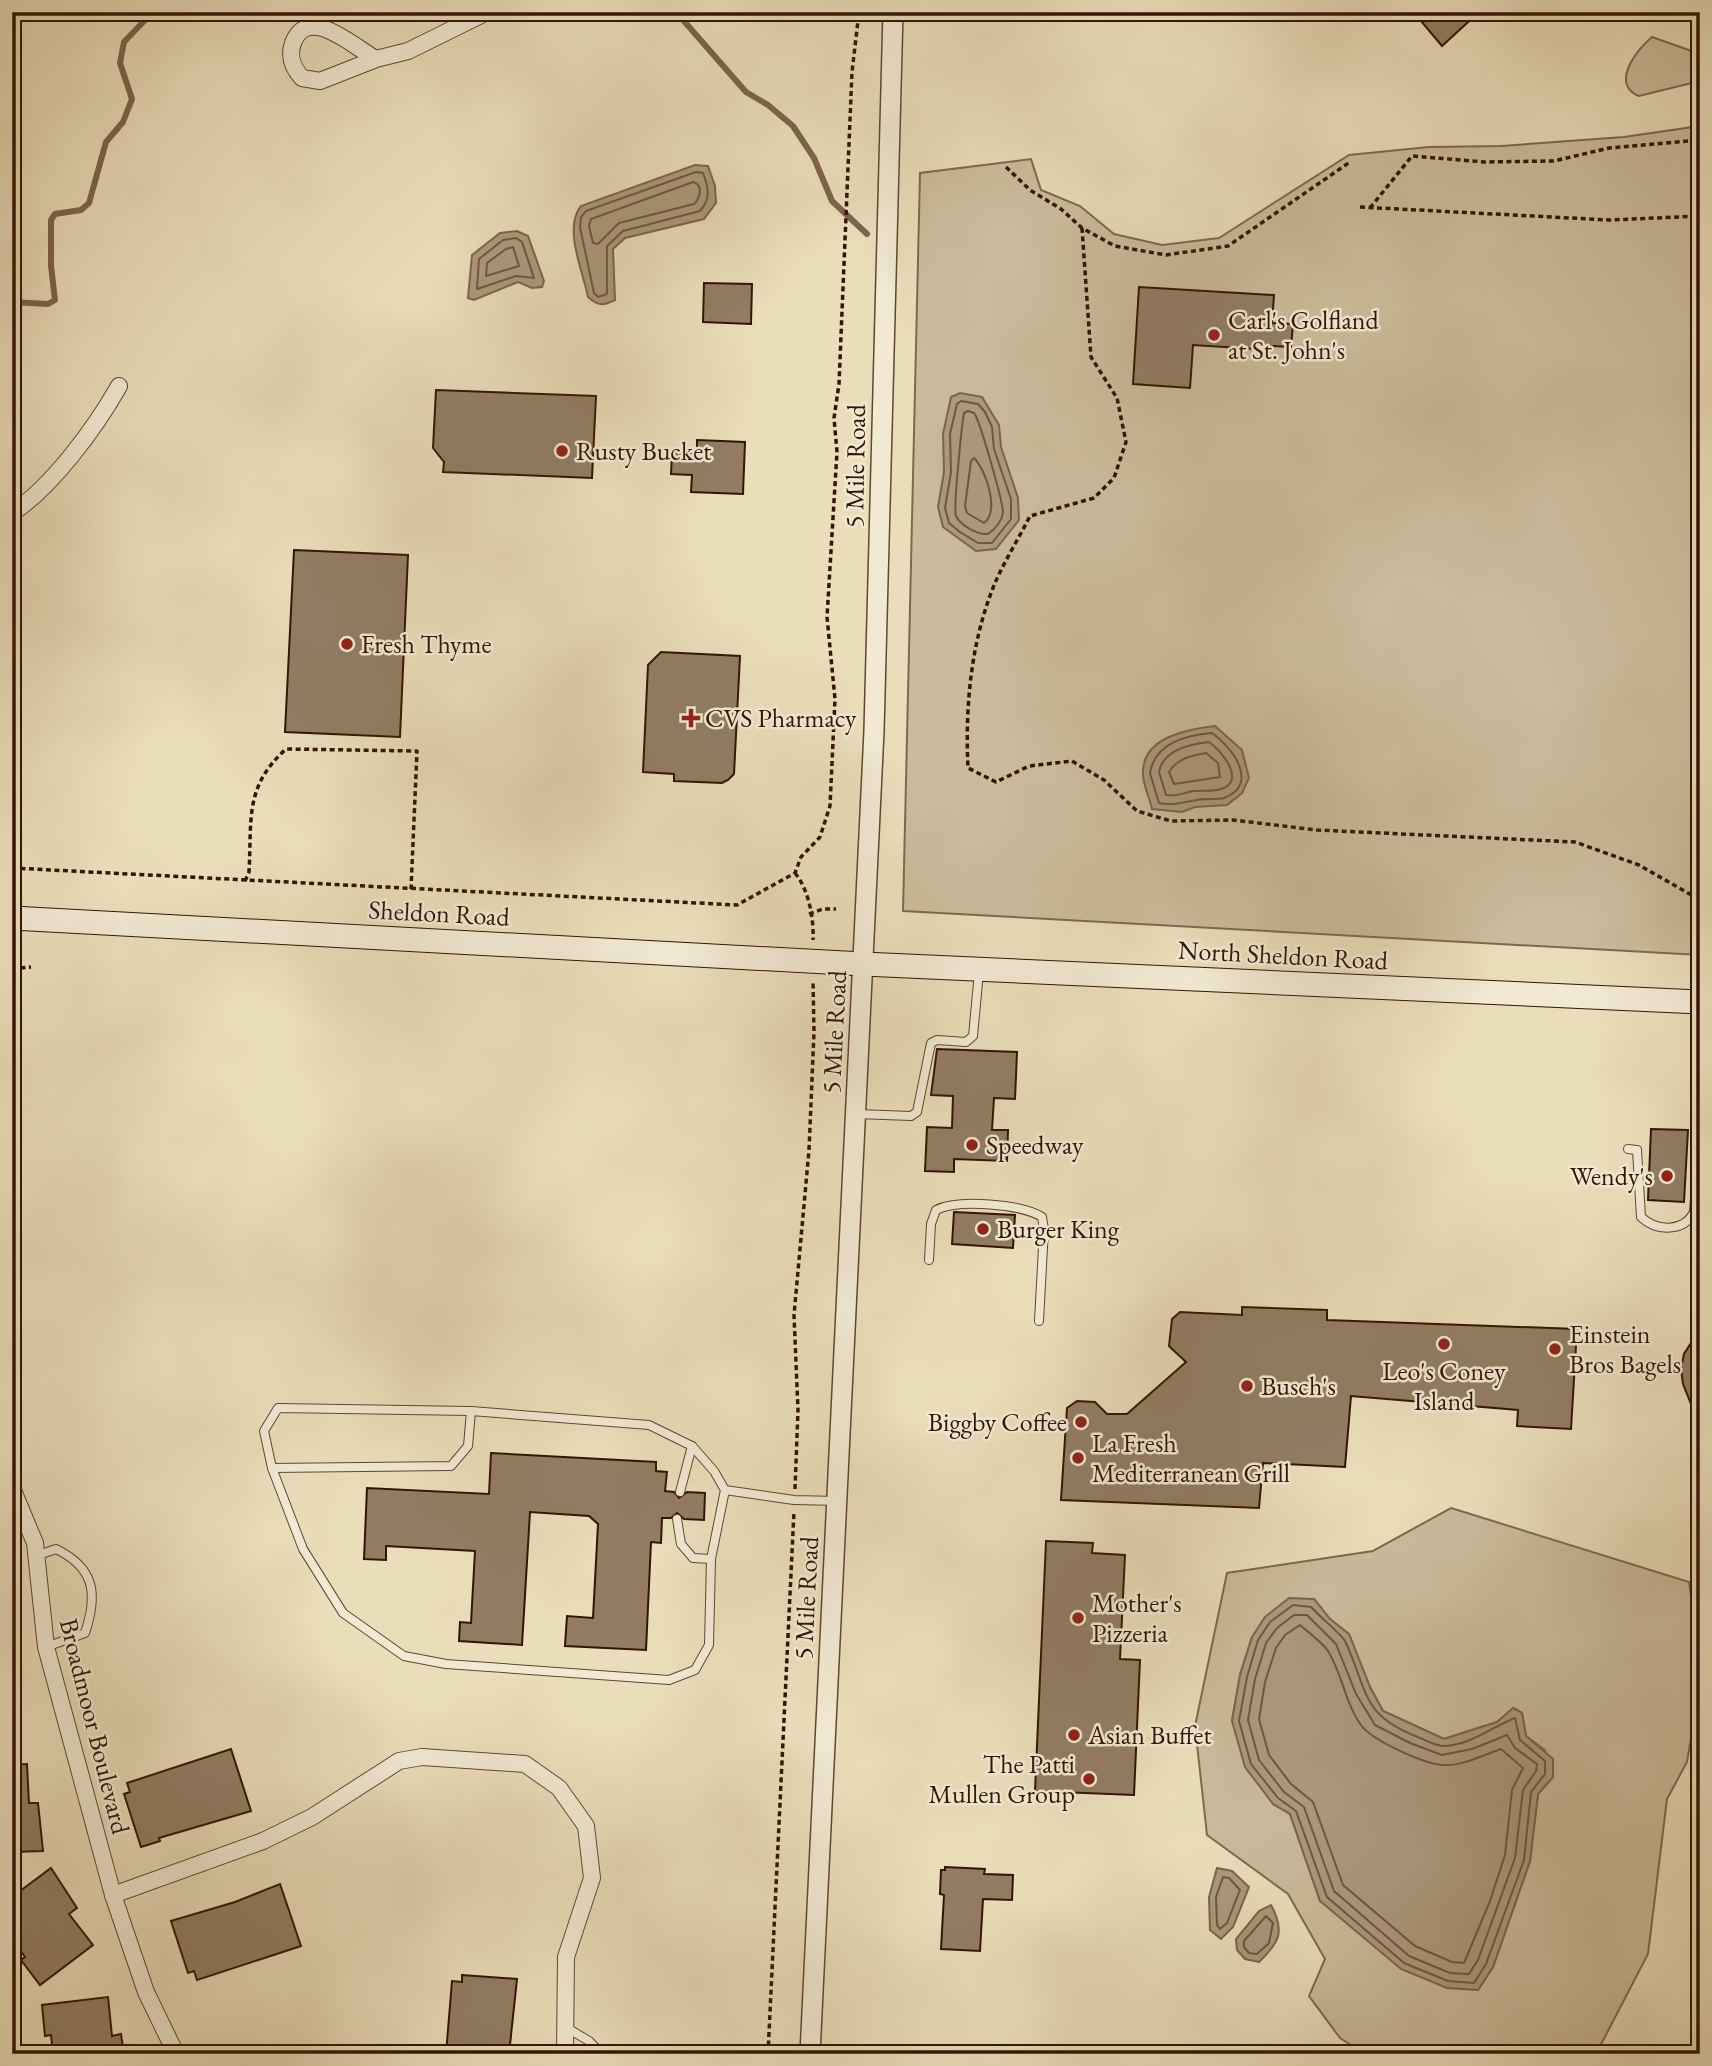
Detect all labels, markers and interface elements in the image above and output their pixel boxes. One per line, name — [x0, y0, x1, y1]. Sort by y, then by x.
place label: Carl's Golfland at St. John's — [1228, 303, 1379, 367]
marker: Carl's Golfland at St. John's — [1206, 327, 1222, 343]
street label: 5 Mile Road — [837, 403, 873, 528]
place label: Rusty Bucket — [576, 434, 711, 468]
marker: Rusty Bucket — [554, 443, 570, 459]
place label: Fresh Thyme — [361, 627, 492, 661]
marker: Fresh Thyme — [339, 636, 355, 652]
place label: CVS Pharmacy — [705, 701, 857, 735]
marker: CVS Pharmacy — [683, 710, 699, 726]
street label: Sheldon Road — [368, 892, 511, 934]
street label: North Sheldon Road — [1177, 933, 1390, 978]
street label: 5 Mile Road — [814, 969, 854, 1095]
place label: Speedway — [986, 1128, 1084, 1162]
marker: Speedway — [964, 1137, 980, 1153]
place label: Wendy's — [1570, 1159, 1653, 1193]
marker: Wendy's — [1659, 1168, 1675, 1184]
place label: Burger King — [997, 1212, 1120, 1246]
marker: Burger King — [975, 1221, 991, 1237]
place label: Einstein Bros Bagels — [1569, 1317, 1681, 1381]
marker: Leo's Coney Island — [1436, 1336, 1452, 1352]
marker: Einstein Bros Bagels — [1547, 1341, 1563, 1357]
place label: Leo's Coney Island — [1382, 1354, 1506, 1418]
place label: Busch's — [1261, 1369, 1336, 1403]
marker: Busch's — [1239, 1378, 1255, 1394]
place label: Biggby Coffee — [928, 1405, 1067, 1439]
marker: Biggby Coffee — [1073, 1414, 1089, 1430]
place label: La Fresh Mediterranean Grill — [1092, 1426, 1290, 1490]
marker: La Fresh Mediterranean Grill — [1070, 1450, 1086, 1466]
street label: 5 Mile Road — [786, 1535, 826, 1661]
place label: Mother's Pizzeria — [1092, 1586, 1182, 1650]
marker: Mother's Pizzeria — [1070, 1610, 1086, 1626]
street label: Broadmoor Boulevard — [52, 1615, 138, 1838]
place label: Asian Buffet — [1087, 1718, 1212, 1752]
marker: Asian Buffet — [1066, 1727, 1082, 1743]
place label: The Patti Mullen Group — [929, 1747, 1075, 1811]
marker: The Patti Mullen Group — [1081, 1771, 1097, 1787]

